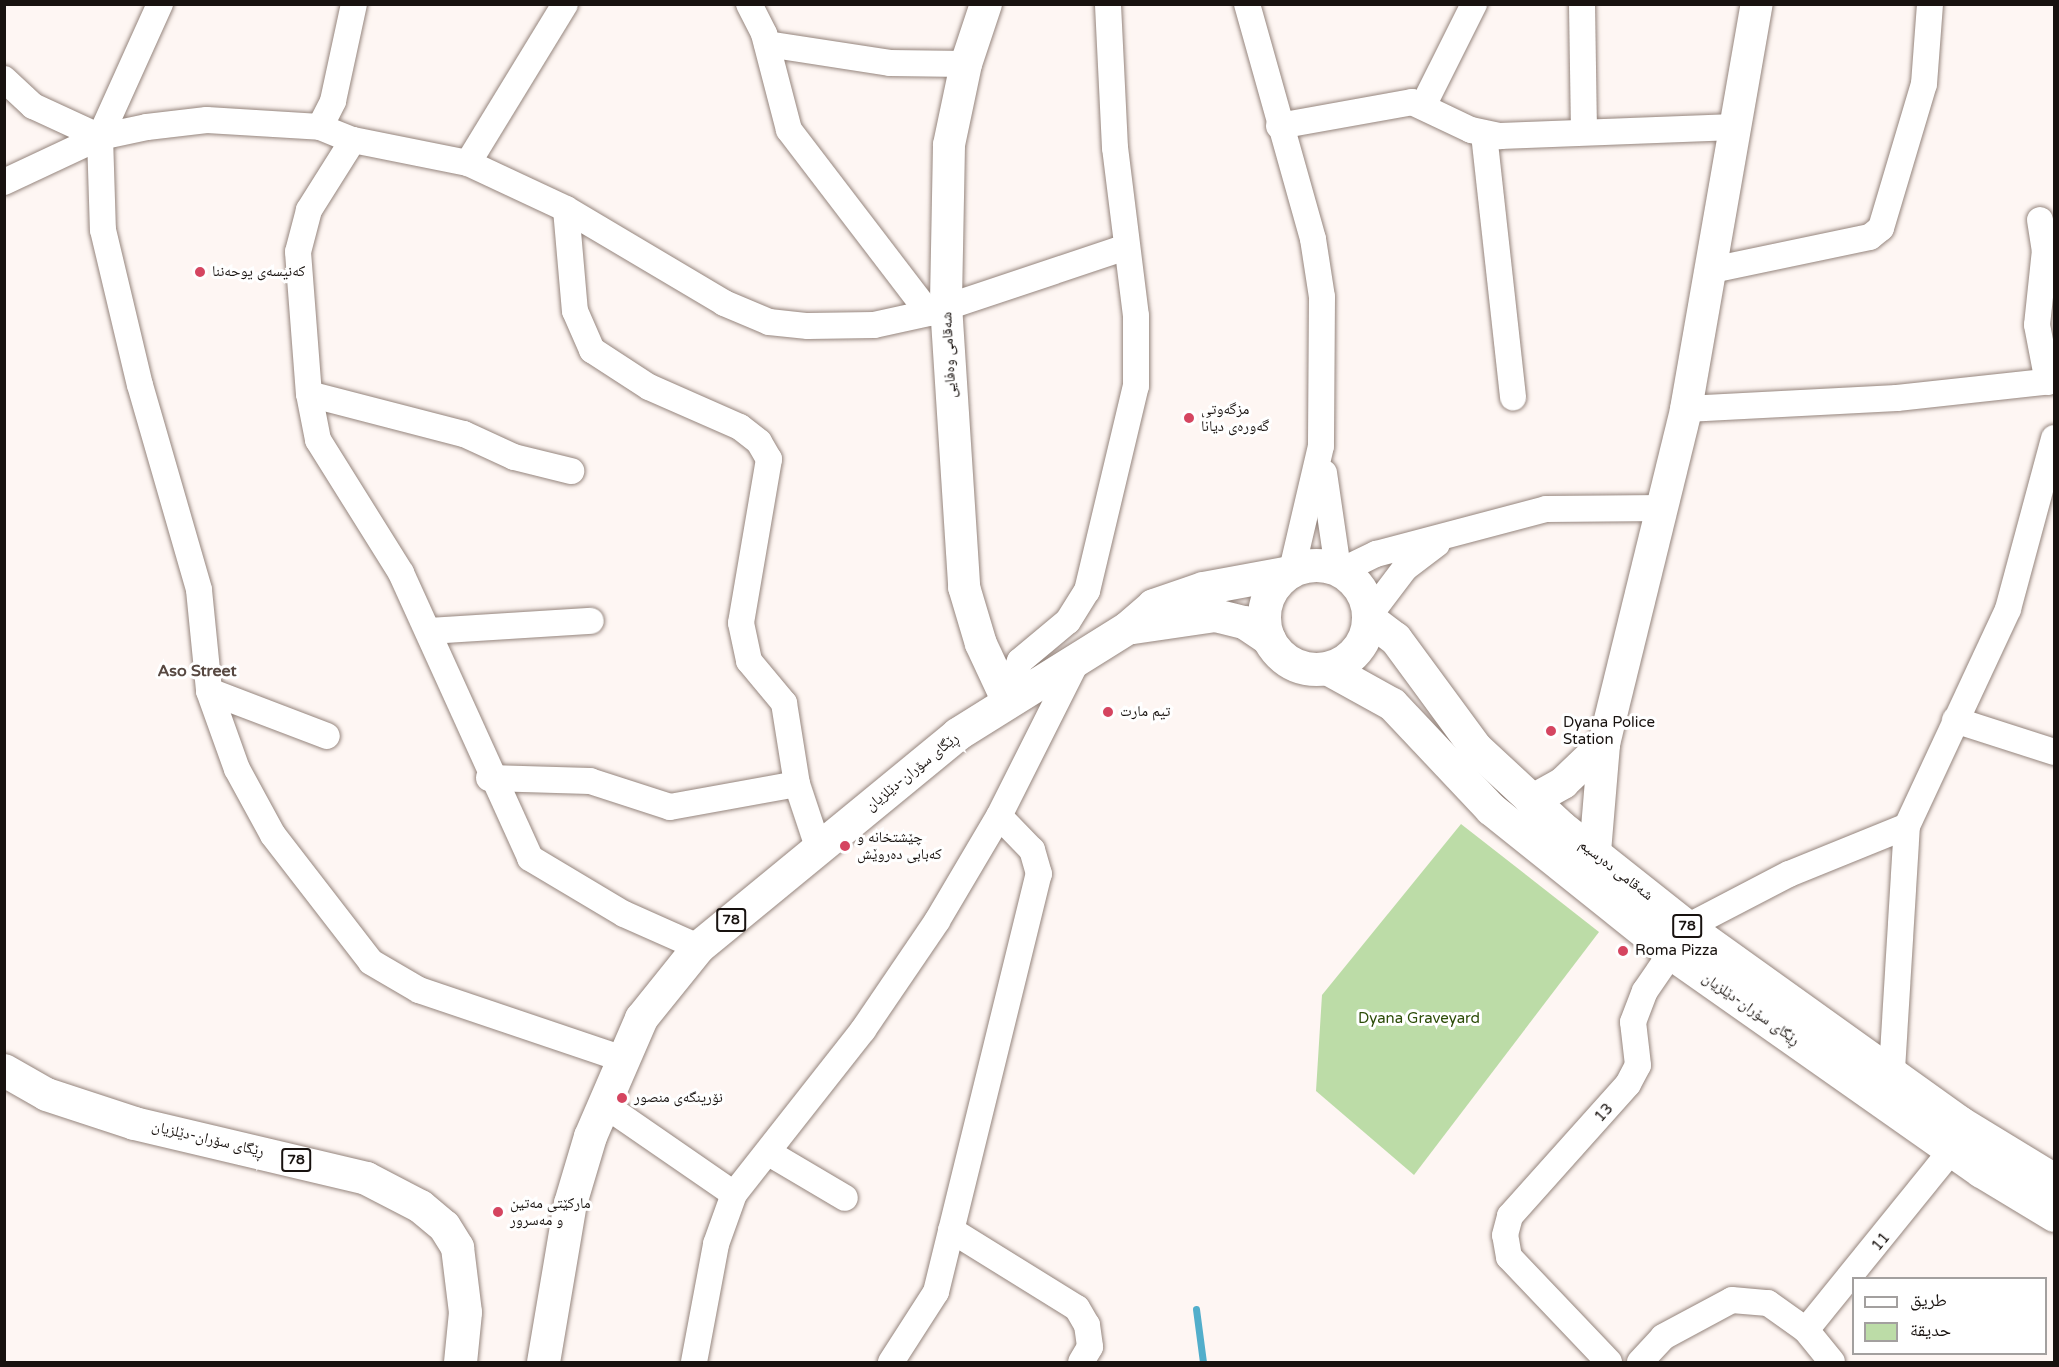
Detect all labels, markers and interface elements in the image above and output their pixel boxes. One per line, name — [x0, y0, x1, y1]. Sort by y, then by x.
place label: کەنیسەی یوحەننا — [212, 263, 305, 281]
marker: کەنیسەی یوحەننا — [193, 265, 207, 279]
street label: شەقامی وەفایی — [938, 311, 960, 399]
place label: مزگەوتی گەورەی دیانا — [1201, 400, 1269, 435]
marker: مزگەوتی گەورەی دیانا — [1182, 411, 1196, 425]
district label: Aso Street — [157, 661, 237, 681]
place label: تیم مارت — [1120, 703, 1170, 721]
marker: تیم مارت — [1101, 705, 1115, 719]
place label: Dyana Police Station — [1563, 713, 1655, 748]
marker: Dyana Police Station — [1544, 724, 1558, 738]
street label: ڕێگای سۆران-دێلزیان — [862, 729, 962, 815]
place label: چێشتخانە و کەبابی دەروێش — [857, 828, 942, 863]
street label: شەقامی دەرسیم — [1575, 835, 1657, 905]
marker: چێشتخانە و کەبابی دەروێش — [838, 839, 852, 853]
road number: 78 — [716, 909, 746, 931]
road number: 78 — [1672, 915, 1702, 937]
place label: Roma Pizza — [1635, 942, 1718, 960]
marker: Roma Pizza — [1616, 944, 1630, 958]
street label: ڕێگای سۆران-دێلزیان — [1699, 969, 1803, 1049]
park label: Dyana Graveyard — [1358, 1010, 1480, 1028]
place label: نۆرینگه‌ی منصور — [634, 1089, 723, 1107]
marker: نۆرینگه‌ی منصور — [615, 1091, 629, 1105]
street label: 13 — [1591, 1100, 1617, 1126]
street label: ڕێگای سۆران-دێلزیان — [150, 1117, 266, 1161]
road number: 78 — [281, 1149, 311, 1171]
place label: مارکێتی مەتین و مەسرور — [510, 1194, 591, 1229]
marker: مارکێتی مەتین و مەسرور — [491, 1205, 505, 1219]
street label: 11 — [1868, 1229, 1894, 1255]
legend — [1852, 1277, 2047, 1355]
text: طريق — [1910, 1289, 1947, 1311]
text: حديقة — [1910, 1319, 1951, 1341]

